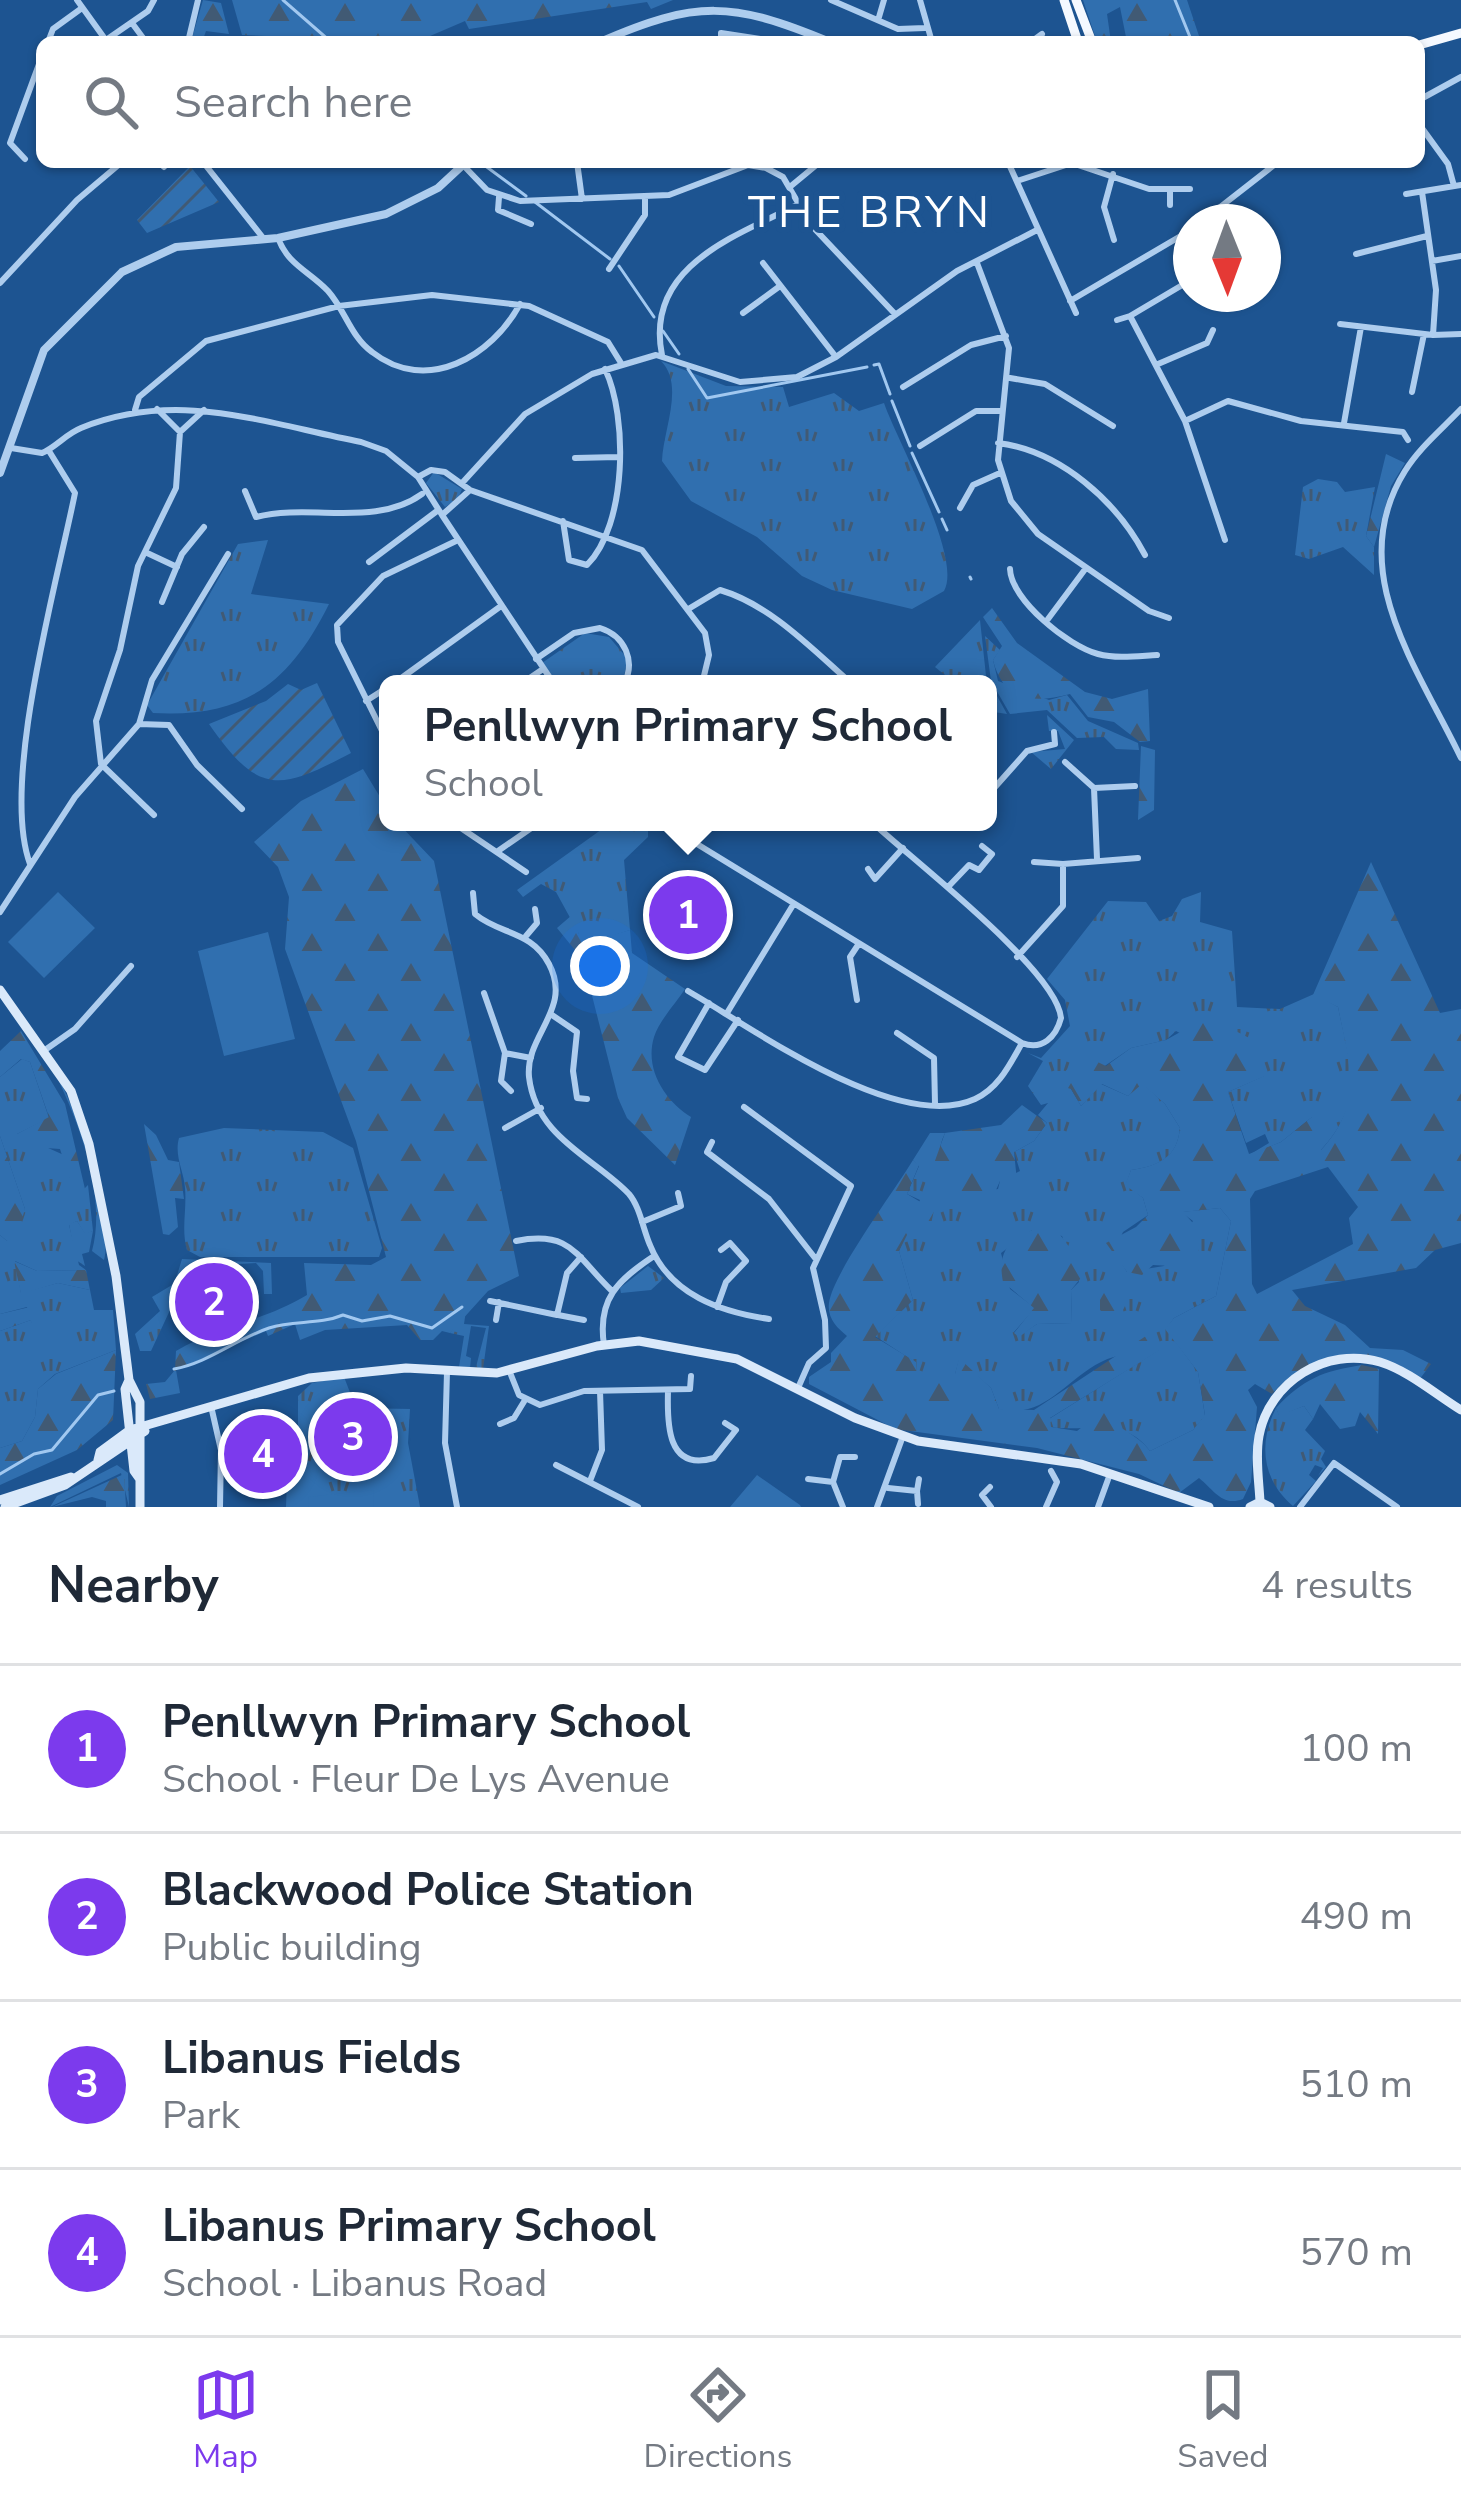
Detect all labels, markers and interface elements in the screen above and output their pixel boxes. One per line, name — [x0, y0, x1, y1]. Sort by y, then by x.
search box — [36, 36, 1425, 168]
icon: search — [78, 69, 144, 135]
text: Search here — [174, 72, 413, 133]
district label: THE BRYN — [748, 182, 992, 243]
north arrow — [1173, 204, 1281, 312]
popup — [379, 675, 997, 831]
text: Penllwyn Primary School — [424, 696, 952, 757]
text: School — [424, 757, 543, 810]
pin: 1 — [649, 870, 727, 960]
your location — [570, 936, 630, 996]
pin: 2 — [175, 1257, 253, 1347]
pin: 3 — [314, 1392, 392, 1482]
pin: 4 — [224, 1409, 302, 1499]
text: Nearby — [48, 1550, 219, 1620]
text: 4 results — [1261, 1559, 1413, 1612]
text: Penllwyn Primary School — [162, 1692, 690, 1753]
text: 1 — [75, 1722, 99, 1775]
text: 100 m — [1299, 1722, 1413, 1775]
text: School · Fleur De Lys Avenue — [162, 1753, 670, 1806]
text: Blackwood Police Station — [162, 1860, 694, 1921]
text: 2 — [75, 1890, 99, 1943]
text: 490 m — [1299, 1890, 1413, 1943]
text: Public building — [162, 1921, 422, 1974]
text: Libanus Fields — [162, 2028, 461, 2089]
text: 3 — [75, 2058, 99, 2111]
text: 510 m — [1299, 2058, 1413, 2111]
text: Park — [162, 2089, 240, 2142]
text: Libanus Primary School — [162, 2196, 656, 2257]
text: 4 — [75, 2226, 99, 2279]
text: 570 m — [1299, 2226, 1413, 2279]
text: School · Libanus Road — [162, 2257, 547, 2310]
tab: Map — [193, 2362, 259, 2479]
tab: Directions — [644, 2362, 792, 2479]
tab: Saved — [1177, 2362, 1268, 2479]

